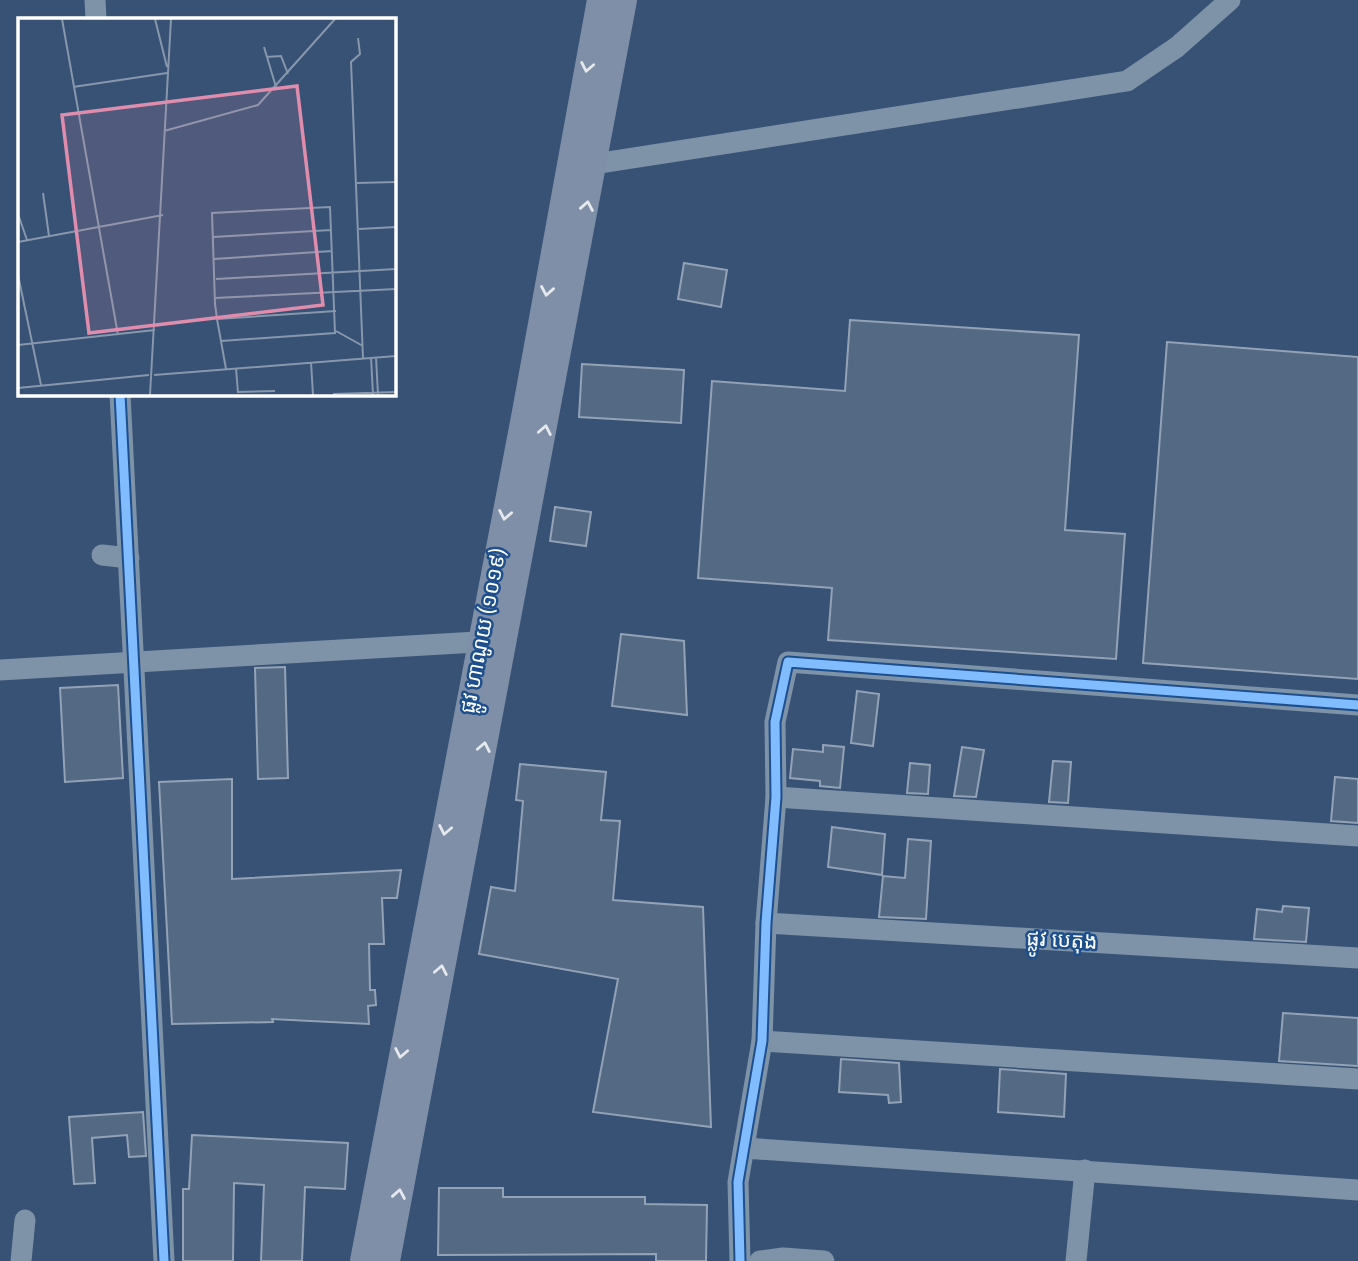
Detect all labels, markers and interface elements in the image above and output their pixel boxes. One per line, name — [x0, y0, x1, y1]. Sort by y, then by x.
inset map — [18, 18, 396, 396]
one-way arrow — [580, 61, 595, 73]
one-way arrow — [579, 200, 594, 212]
one-way arrow — [540, 285, 555, 297]
one-way arrow — [537, 424, 552, 436]
one-way arrow — [498, 509, 513, 521]
street label: ផ្លូវ ហាណូយ (១០១៩) — [454, 546, 518, 717]
one-way arrow — [476, 741, 491, 753]
one-way arrow — [438, 824, 453, 836]
street label: ផ្លូវ បេតុង — [1025, 925, 1098, 961]
one-way arrow — [433, 964, 448, 976]
one-way arrow — [395, 1047, 410, 1059]
one-way arrow — [391, 1188, 406, 1200]

